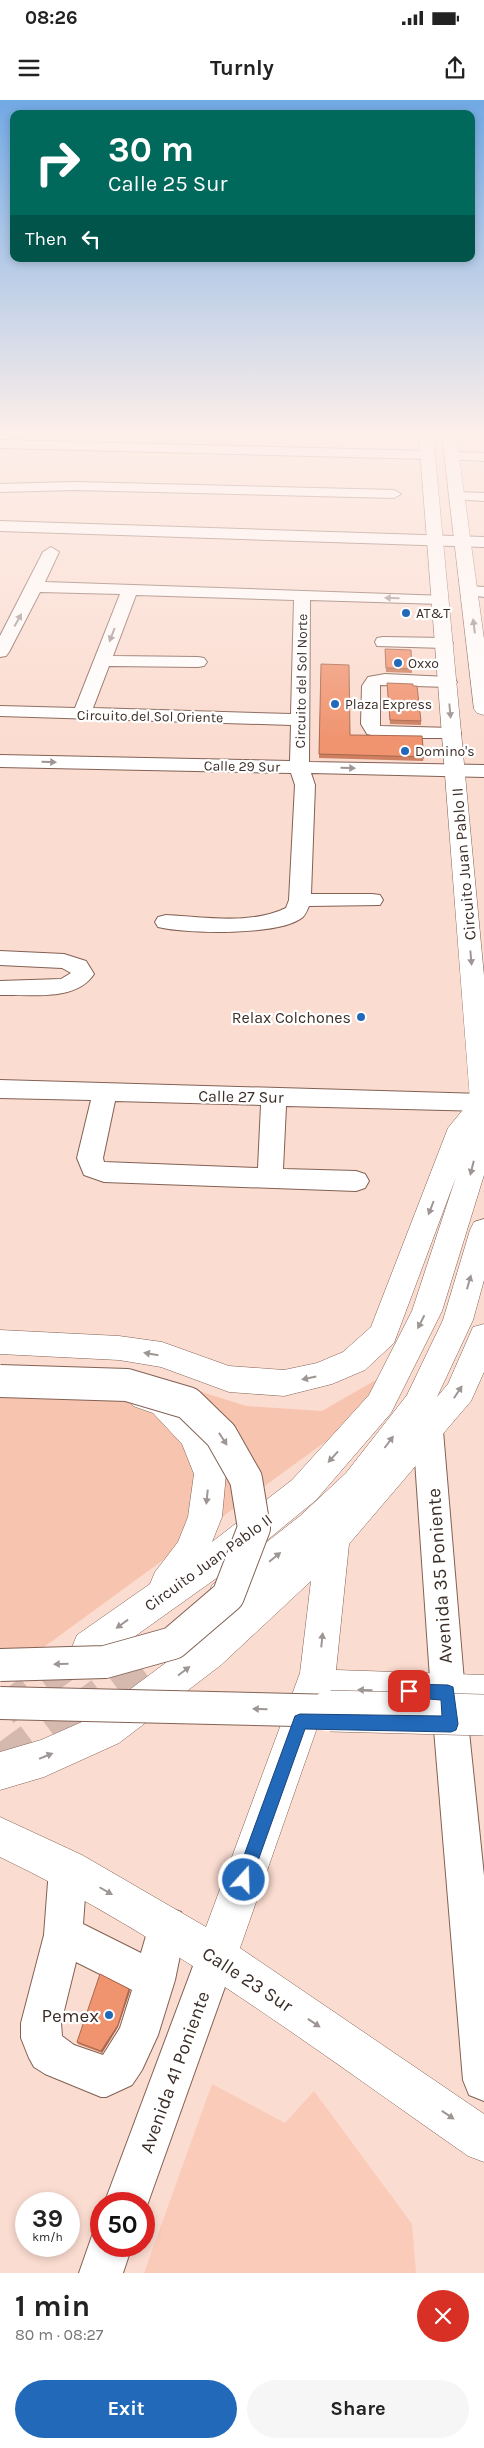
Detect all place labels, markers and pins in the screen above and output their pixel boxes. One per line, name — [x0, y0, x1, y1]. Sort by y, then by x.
place label: AT&T — [416, 605, 450, 622]
marker: AT&T — [400, 607, 412, 619]
place label: Oxxo — [408, 655, 439, 672]
marker: Oxxo — [392, 657, 404, 669]
place label: Plaza Express — [345, 696, 432, 713]
marker: Plaza Express — [329, 698, 341, 710]
place label: Domino's — [415, 743, 475, 760]
marker: Domino's — [399, 745, 411, 757]
place label: Relax Colchones — [232, 1008, 351, 1027]
marker: Relax Colchones — [355, 1011, 367, 1023]
pin — [388, 1670, 430, 1712]
place label: Pemex — [41, 2005, 99, 2027]
marker: Pemex — [103, 2009, 115, 2021]

